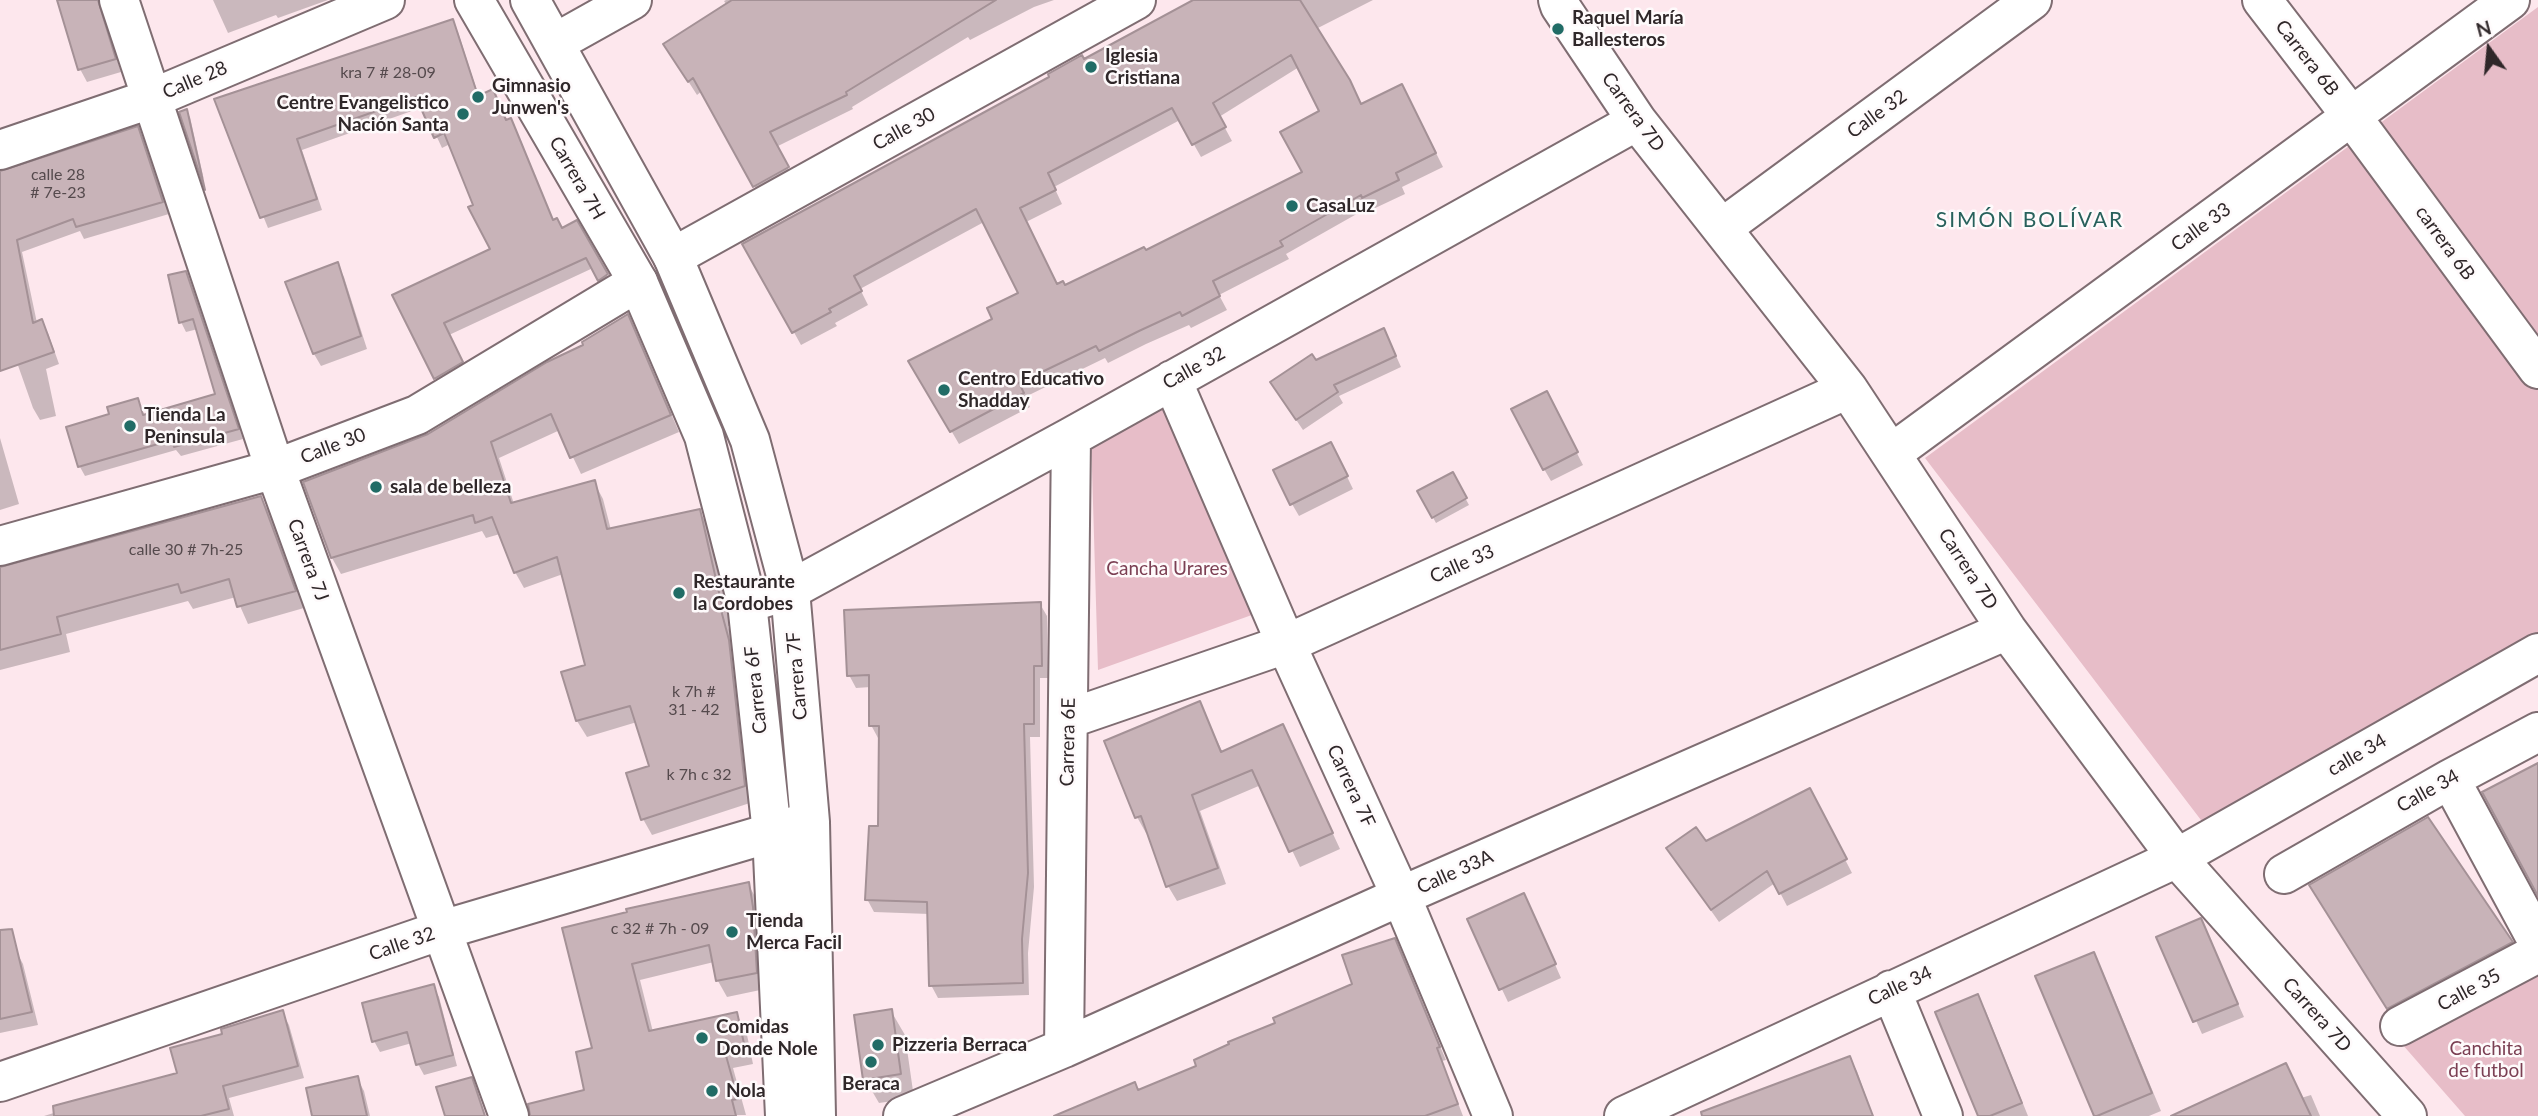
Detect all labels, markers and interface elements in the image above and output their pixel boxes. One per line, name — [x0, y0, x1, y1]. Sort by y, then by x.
place label: Raquel María Ballesteros — [1572, 7, 1684, 51]
north arrow — [2454, 14, 2524, 84]
text: N — [2473, 15, 2493, 41]
street label: Carrera 6B — [2270, 16, 2344, 100]
marker: Raquel María Ballesteros — [1550, 21, 1566, 37]
place label: Iglesia Cristiana — [1105, 45, 1180, 89]
street label: Calle 28 — [159, 56, 231, 104]
marker: Iglesia Cristiana — [1083, 59, 1099, 75]
house number: kra 7 # 28-09 — [340, 63, 436, 83]
street label: Carrera 7D — [1597, 68, 1669, 156]
place label: Gimnasio Junwen's — [492, 75, 571, 119]
street label: Calle 32 — [1843, 85, 1911, 143]
marker: Gimnasio Junwen's — [470, 89, 486, 105]
place label: Centre Evangelistico Nación Santa — [276, 92, 449, 136]
street label: Calle 30 — [869, 103, 939, 155]
marker: Centre Evangelistico Nación Santa — [455, 106, 471, 122]
street label: Carrera 7H — [544, 132, 610, 224]
house number: calle 28 # 7e-23 — [30, 165, 86, 203]
place label: CasaLuz — [1306, 195, 1375, 217]
marker: CasaLuz — [1284, 198, 1300, 214]
street label: Calle 33 — [2167, 198, 2235, 256]
street label: carrera 6B — [2410, 201, 2480, 285]
district label: SIMÓN BOLÍVAR — [1937, 207, 2123, 233]
street label: Calle 32 — [1159, 342, 1229, 394]
place label: Centro Educativo Shadday — [958, 368, 1104, 412]
marker: Centro Educativo Shadday — [936, 382, 952, 398]
place label: Tienda La Peninsula — [144, 404, 226, 448]
marker: Tienda La Peninsula — [122, 418, 138, 434]
street label: Calle 30 — [297, 423, 369, 469]
place label: sala de belleza — [390, 476, 511, 498]
marker: sala de belleza — [368, 479, 384, 495]
street label: Carrera 7J — [283, 516, 333, 604]
street label: Carrera 7D — [1933, 524, 2003, 614]
house number: calle 30 # 7h-25 — [129, 540, 243, 560]
street label: Calle 33 — [1426, 540, 1498, 588]
park label: Cancha Urares — [1106, 558, 1228, 580]
place label: Restaurante la Cordobes — [693, 571, 795, 615]
marker: Restaurante la Cordobes — [671, 585, 687, 601]
street label: Carrera 7F — [782, 631, 812, 721]
street label: Carrera 6F — [740, 645, 772, 735]
house number: k 7h # 31 - 42 — [668, 682, 720, 720]
street label: Carrera 6E — [1056, 697, 1080, 787]
street label: calle 34 — [2323, 729, 2391, 781]
street label: Carrera 7F — [1322, 741, 1380, 831]
house number: k 7h c 32 — [667, 765, 731, 785]
street label: Calle 34 — [2393, 765, 2463, 817]
street label: Calle 33A — [1413, 845, 1497, 899]
place label: Tienda Merca Facil — [746, 910, 842, 954]
house number: c 32 # 7h - 09 — [611, 919, 709, 939]
street label: Calle 32 — [366, 922, 438, 966]
marker: Tienda Merca Facil — [724, 924, 740, 940]
street label: Calle 34 — [1864, 961, 1936, 1011]
street label: Calle 35 — [2434, 964, 2504, 1016]
street label: Carrera 7D — [2278, 973, 2356, 1057]
place label: Comidas Donde Nole — [716, 1016, 818, 1060]
marker: Comidas Donde Nole — [694, 1030, 710, 1046]
place label: Pizzeria Berraca — [892, 1034, 1027, 1056]
marker: Pizzeria Berraca — [870, 1037, 886, 1053]
park label: Canchita de futbol — [2448, 1038, 2524, 1082]
marker: Beraca — [863, 1054, 879, 1070]
place label: Beraca — [842, 1073, 900, 1095]
place label: Nola — [726, 1080, 766, 1102]
marker: Nola — [704, 1083, 720, 1099]

